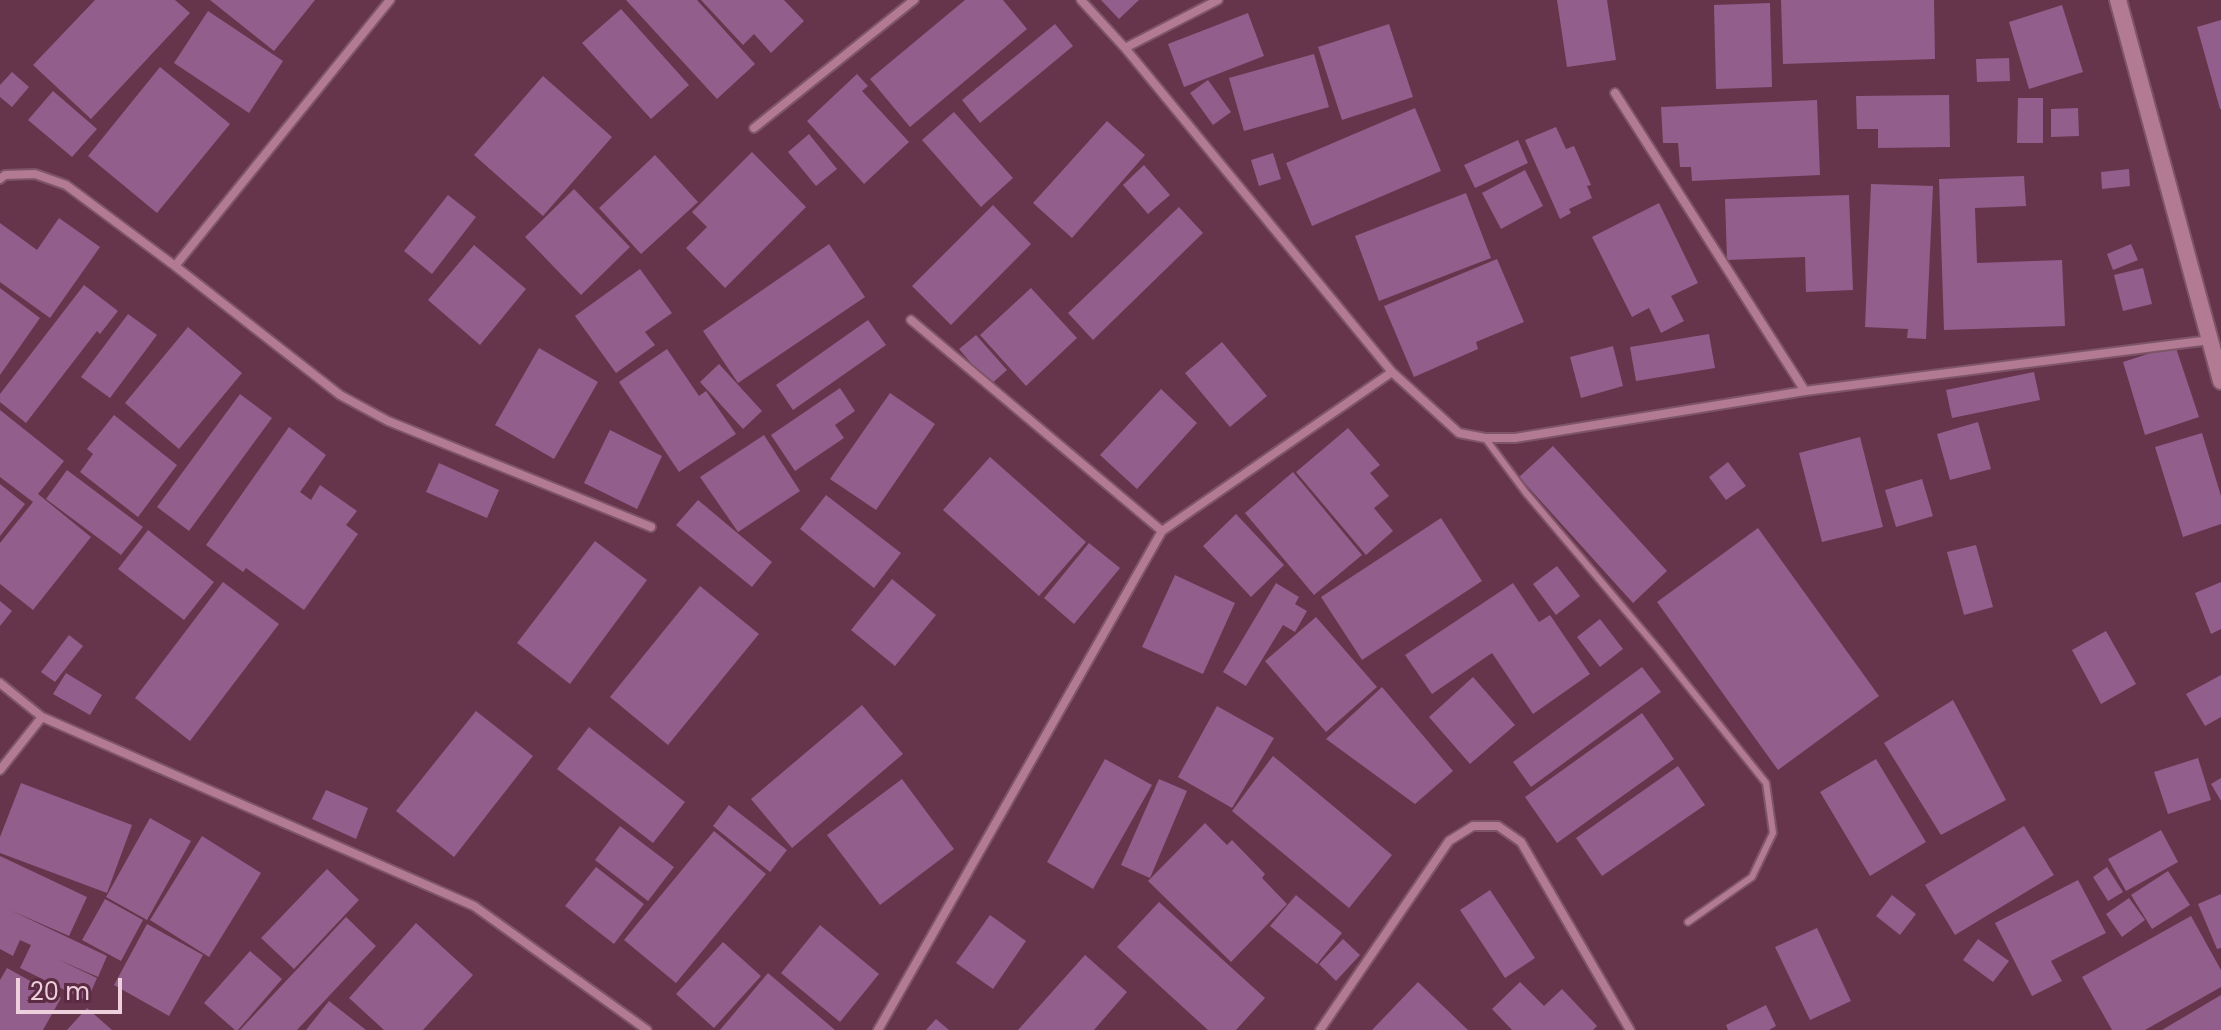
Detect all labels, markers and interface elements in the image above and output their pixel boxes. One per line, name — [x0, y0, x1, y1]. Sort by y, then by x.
scale bar — [20, 962, 126, 1012]
text: 20 m — [30, 975, 90, 1008]

